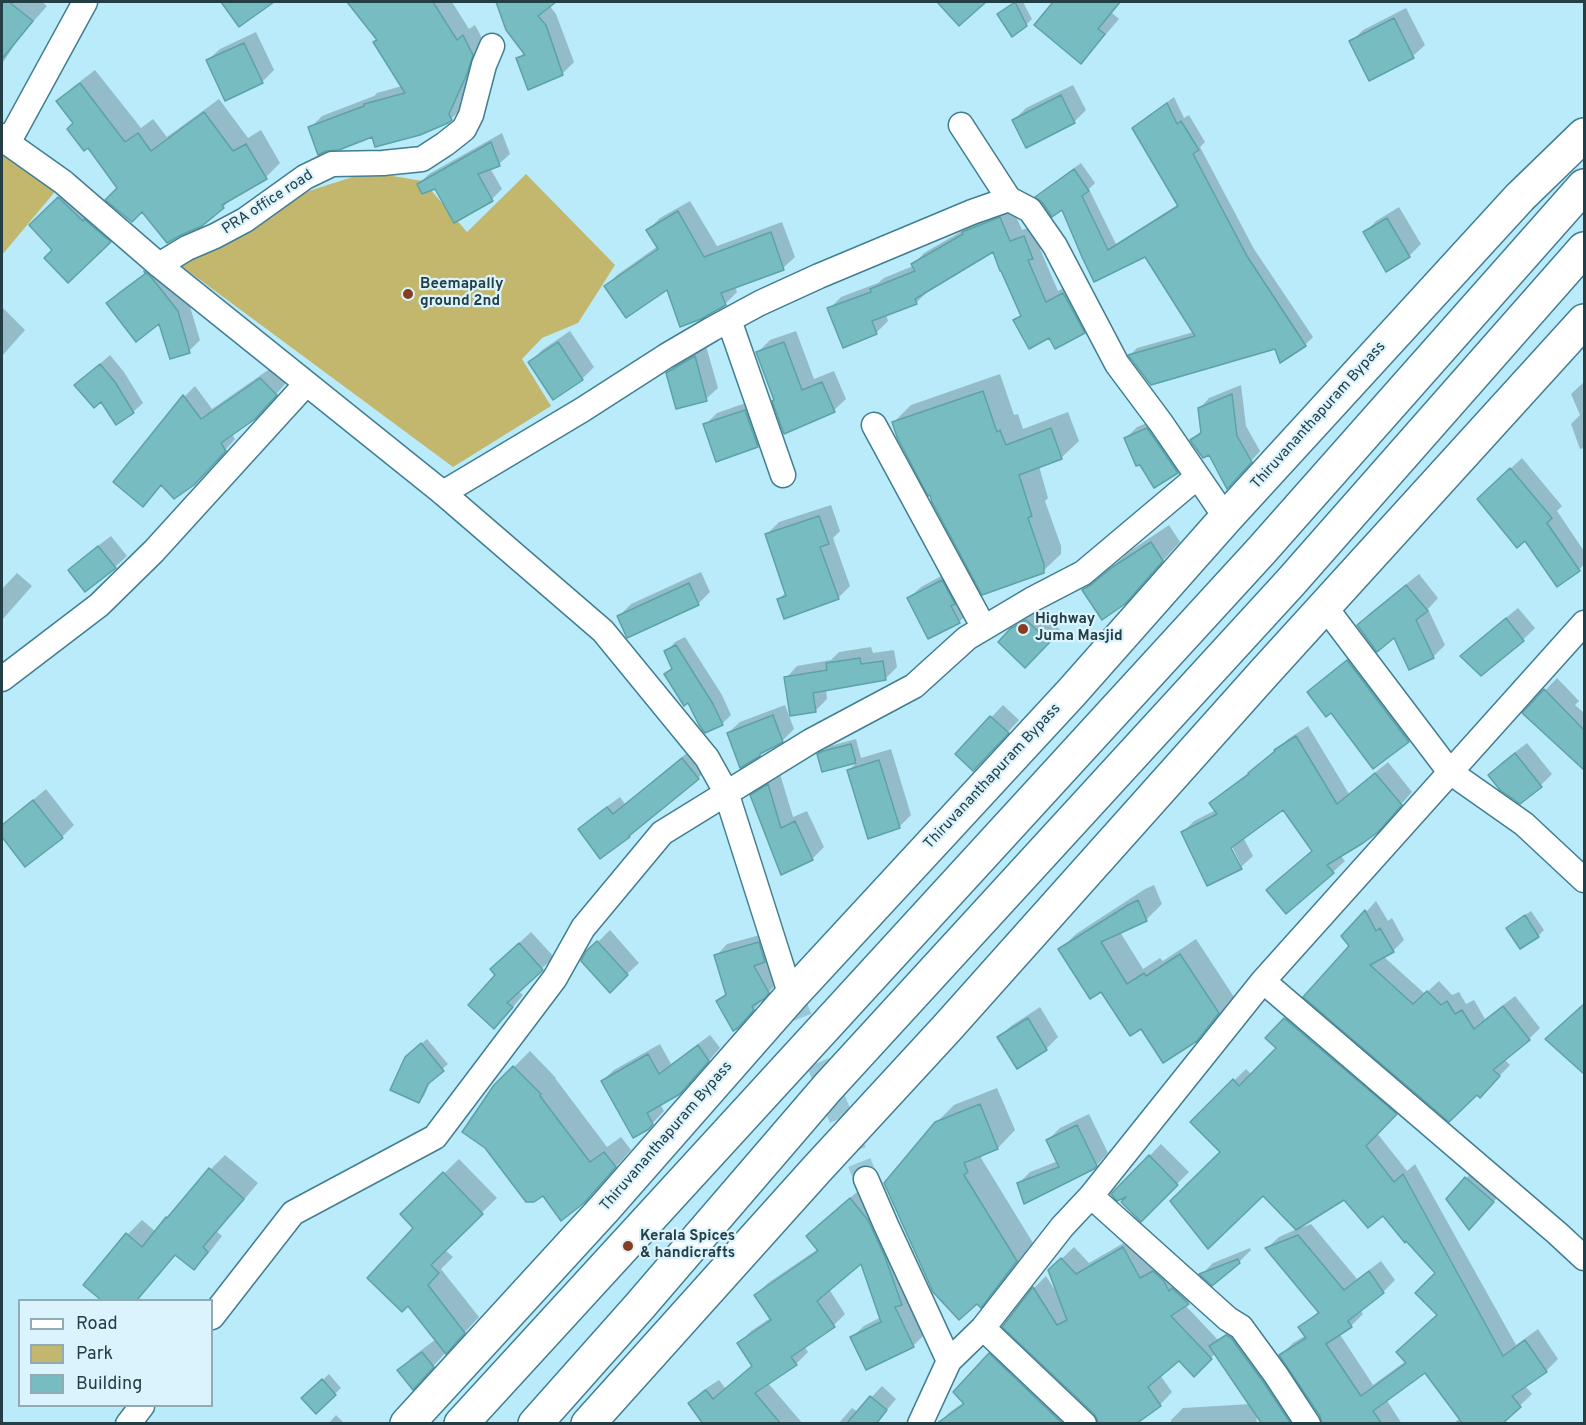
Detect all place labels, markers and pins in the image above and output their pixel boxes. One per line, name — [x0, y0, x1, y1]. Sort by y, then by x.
place label: Beemapally ground 2nd — [420, 276, 503, 311]
marker: Beemapally ground 2nd — [401, 287, 415, 301]
place label: Highway Juma Masjid — [1035, 611, 1123, 646]
marker: Highway Juma Masjid — [1016, 622, 1030, 636]
place label: Kerala Spices & handicrafts — [640, 1228, 735, 1263]
marker: Kerala Spices & handicrafts — [621, 1239, 635, 1253]

